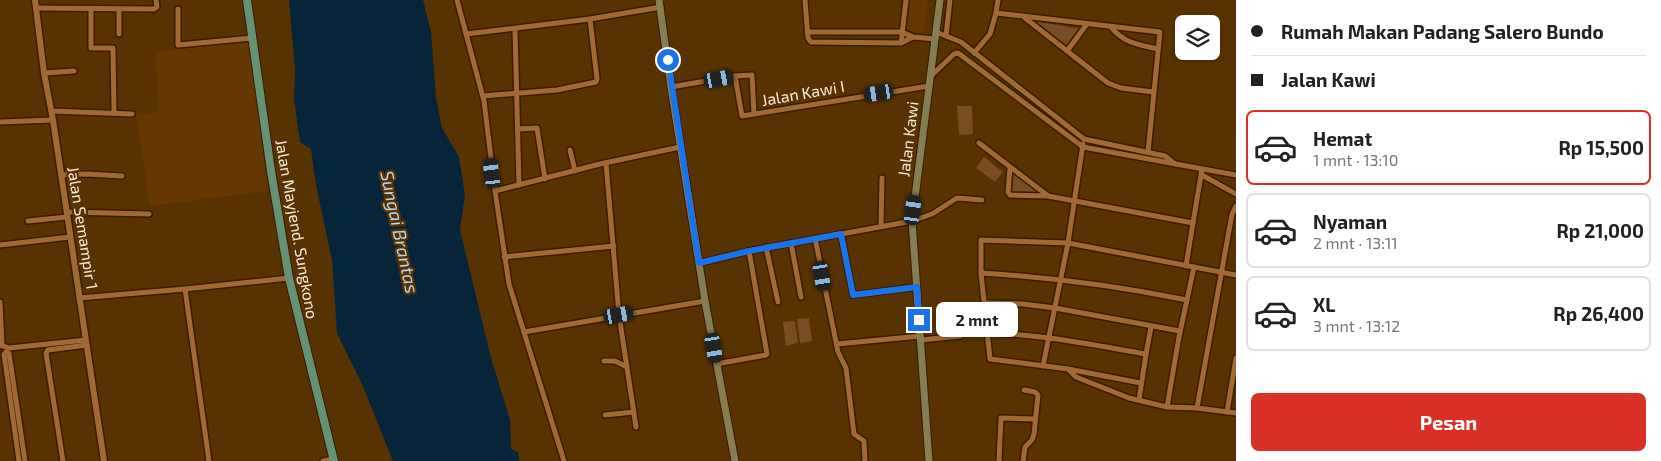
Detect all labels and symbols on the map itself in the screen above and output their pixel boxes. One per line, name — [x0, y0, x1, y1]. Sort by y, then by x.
route start — [657, 49, 679, 71]
car — [702, 69, 735, 89]
street label: Jalan Kawi I — [760, 76, 846, 109]
car — [863, 83, 894, 103]
street label: Jalan Kawi — [893, 100, 922, 178]
street label: Jalan Mayjend. Sungkono — [271, 138, 323, 320]
car — [482, 157, 501, 189]
street label: Jalan Semampir 1 — [64, 165, 103, 291]
water label: Sungai Brantas — [376, 168, 424, 295]
car — [903, 194, 922, 226]
car — [812, 260, 831, 292]
callout: 2 mnt — [936, 302, 1019, 338]
car — [602, 305, 635, 325]
route end — [908, 309, 930, 331]
car — [704, 332, 723, 364]

